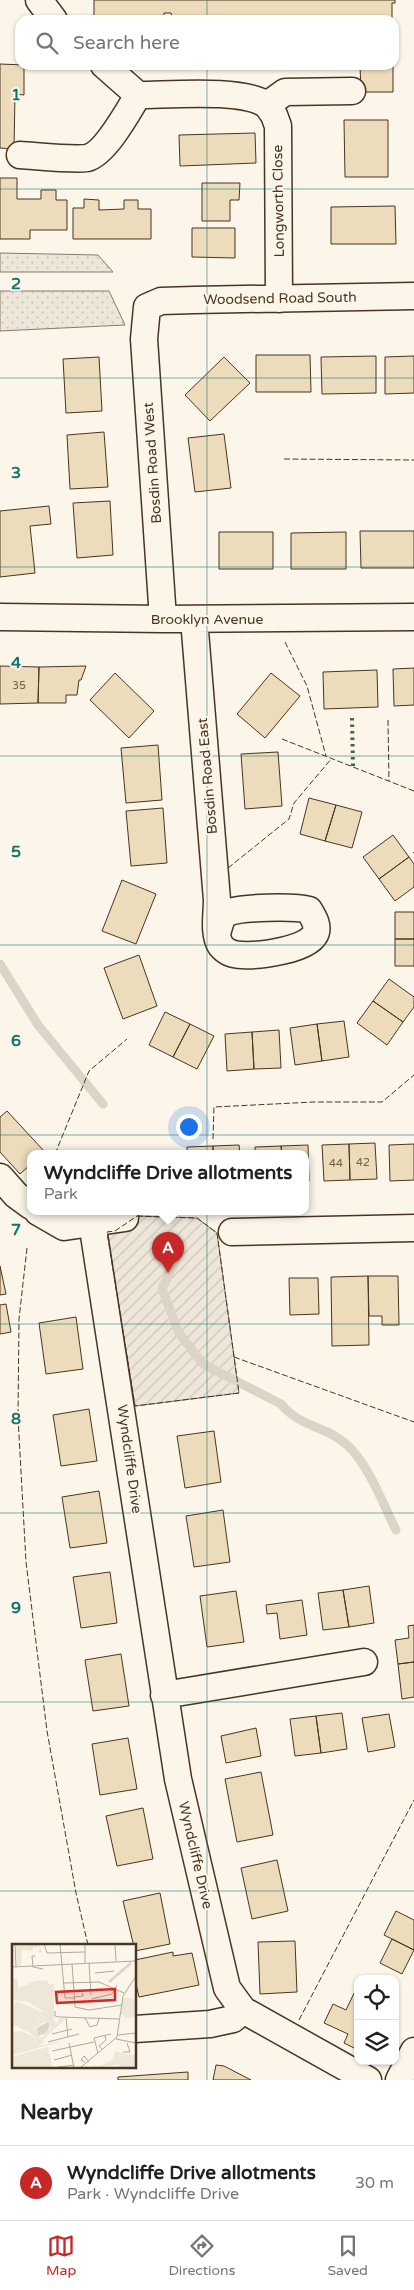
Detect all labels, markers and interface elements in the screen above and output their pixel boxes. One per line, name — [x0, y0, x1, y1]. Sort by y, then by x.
search box — [15, 15, 399, 70]
icon: search — [33, 29, 61, 57]
text: Search here — [73, 32, 180, 54]
text: 1 — [11, 85, 21, 105]
street label: Longworth Close — [269, 144, 288, 257]
text: 2 — [11, 274, 21, 294]
street label: Woodsend Road South — [203, 289, 357, 308]
street label: Bosdin Road West — [140, 401, 165, 524]
text: 3 — [11, 463, 21, 483]
street label: Brooklyn Avenue — [151, 611, 263, 628]
text: 4 — [11, 653, 21, 673]
house number: 35 — [12, 679, 26, 692]
street label: Bosdin Road East — [194, 716, 221, 835]
text: 5 — [11, 842, 21, 862]
text: 6 — [11, 1031, 21, 1051]
your location — [176, 1114, 202, 1140]
popup — [27, 1150, 309, 1215]
house number: 42 — [356, 1156, 370, 1169]
house number: 44 — [329, 1157, 343, 1170]
text: Wyndcliffe Drive allotments — [44, 1162, 292, 1184]
text: Park — [44, 1184, 78, 1204]
text: 7 — [11, 1220, 21, 1240]
pin: A — [152, 1232, 184, 1273]
street label: Wyndcliffe Drive — [113, 1404, 146, 1515]
text: 8 — [11, 1409, 21, 1429]
text: 9 — [11, 1598, 21, 1618]
street label: Wyndcliffe Drive — [175, 1800, 216, 1911]
inset map — [12, 1944, 136, 2068]
map controls — [354, 1975, 399, 2065]
button: locate — [354, 1975, 399, 2020]
button: layers — [354, 2020, 399, 2065]
text: Nearby — [20, 2100, 93, 2125]
text: Wyndcliffe Drive allotments — [67, 2162, 316, 2184]
text: A — [30, 2173, 42, 2193]
text: 30 m — [355, 2173, 394, 2193]
text: Park · Wyndcliffe Drive — [67, 2184, 239, 2204]
tab: Map — [46, 2232, 76, 2279]
tab: Directions — [168, 2232, 235, 2279]
tab: Saved — [327, 2232, 368, 2279]

